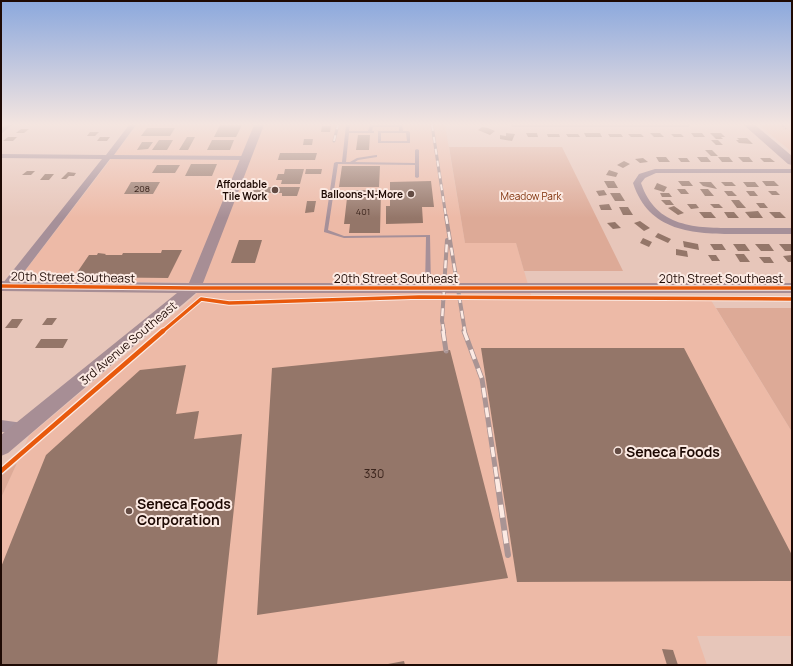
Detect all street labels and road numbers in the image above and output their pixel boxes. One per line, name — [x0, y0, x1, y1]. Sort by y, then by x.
street label: 20th Street Southeast — [11, 267, 136, 287]
street label: 20th Street Southeast — [334, 270, 458, 287]
street label: 20th Street Southeast — [659, 270, 783, 287]
street label: 3rd Avenue Southeast — [76, 297, 180, 389]

